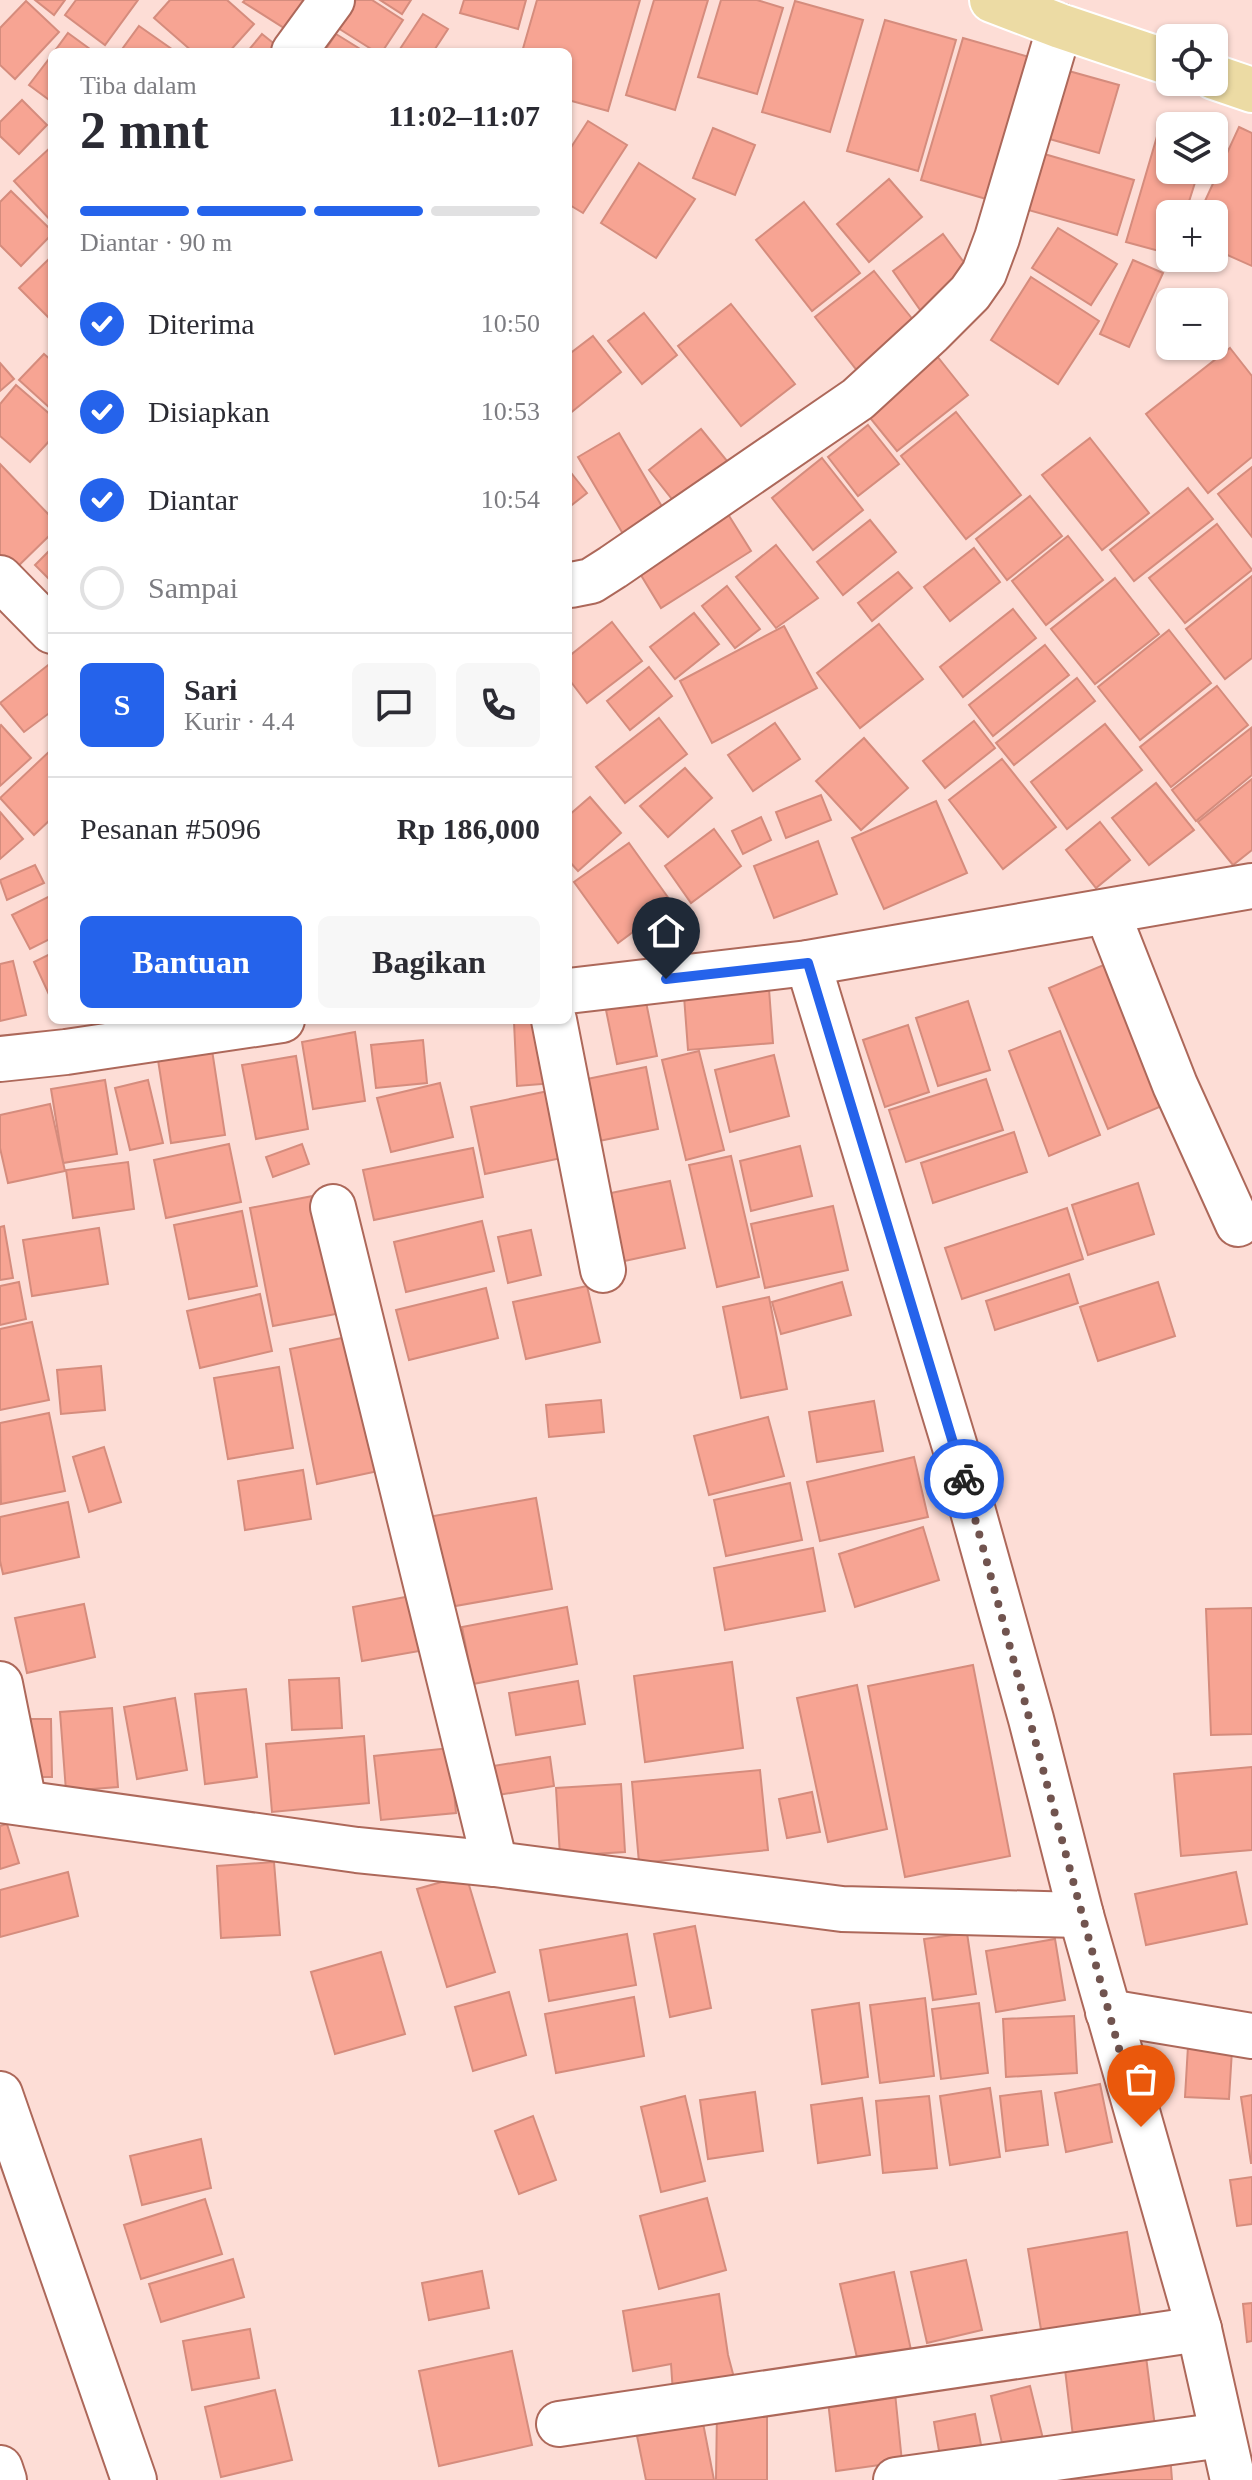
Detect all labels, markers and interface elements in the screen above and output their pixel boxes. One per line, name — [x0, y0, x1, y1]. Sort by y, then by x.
map controls — [1156, 24, 1228, 360]
button: locate — [1156, 24, 1228, 96]
text: Tiba dalam — [80, 71, 197, 100]
text: 11:02–11:07 — [388, 99, 540, 132]
text: 2 mnt — [80, 102, 209, 159]
button: layers — [1156, 112, 1228, 184]
button: + — [1156, 200, 1228, 272]
text: Diantar · 90 m — [80, 228, 232, 257]
button: − — [1156, 288, 1228, 360]
icon: check — [80, 302, 124, 346]
text: Diterima — [148, 307, 255, 340]
text: 10:50 — [481, 309, 540, 338]
icon: check — [80, 390, 124, 434]
text: Disiapkan — [148, 395, 270, 428]
text: 10:53 — [481, 397, 540, 426]
icon: check — [80, 478, 124, 522]
text: Diantar — [148, 483, 238, 516]
text: 10:54 — [481, 485, 540, 514]
text: Sampai — [148, 571, 238, 604]
button: chat — [352, 663, 436, 747]
button: phone — [456, 663, 540, 747]
text: Sari — [184, 673, 237, 706]
text: S — [114, 688, 130, 721]
text: Kurir · 4.4 — [184, 707, 294, 736]
text: Pesanan #5096 — [80, 812, 261, 845]
text: Rp 186,000 — [397, 812, 540, 845]
pin — [632, 897, 700, 979]
icon: home — [644, 909, 688, 953]
button: Bantuan — [80, 916, 302, 1008]
button: Bagikan — [318, 916, 540, 1008]
courier — [924, 1439, 1004, 1519]
icon: bike — [942, 1457, 986, 1501]
pin — [1107, 2045, 1175, 2127]
icon: bag — [1119, 2057, 1163, 2101]

